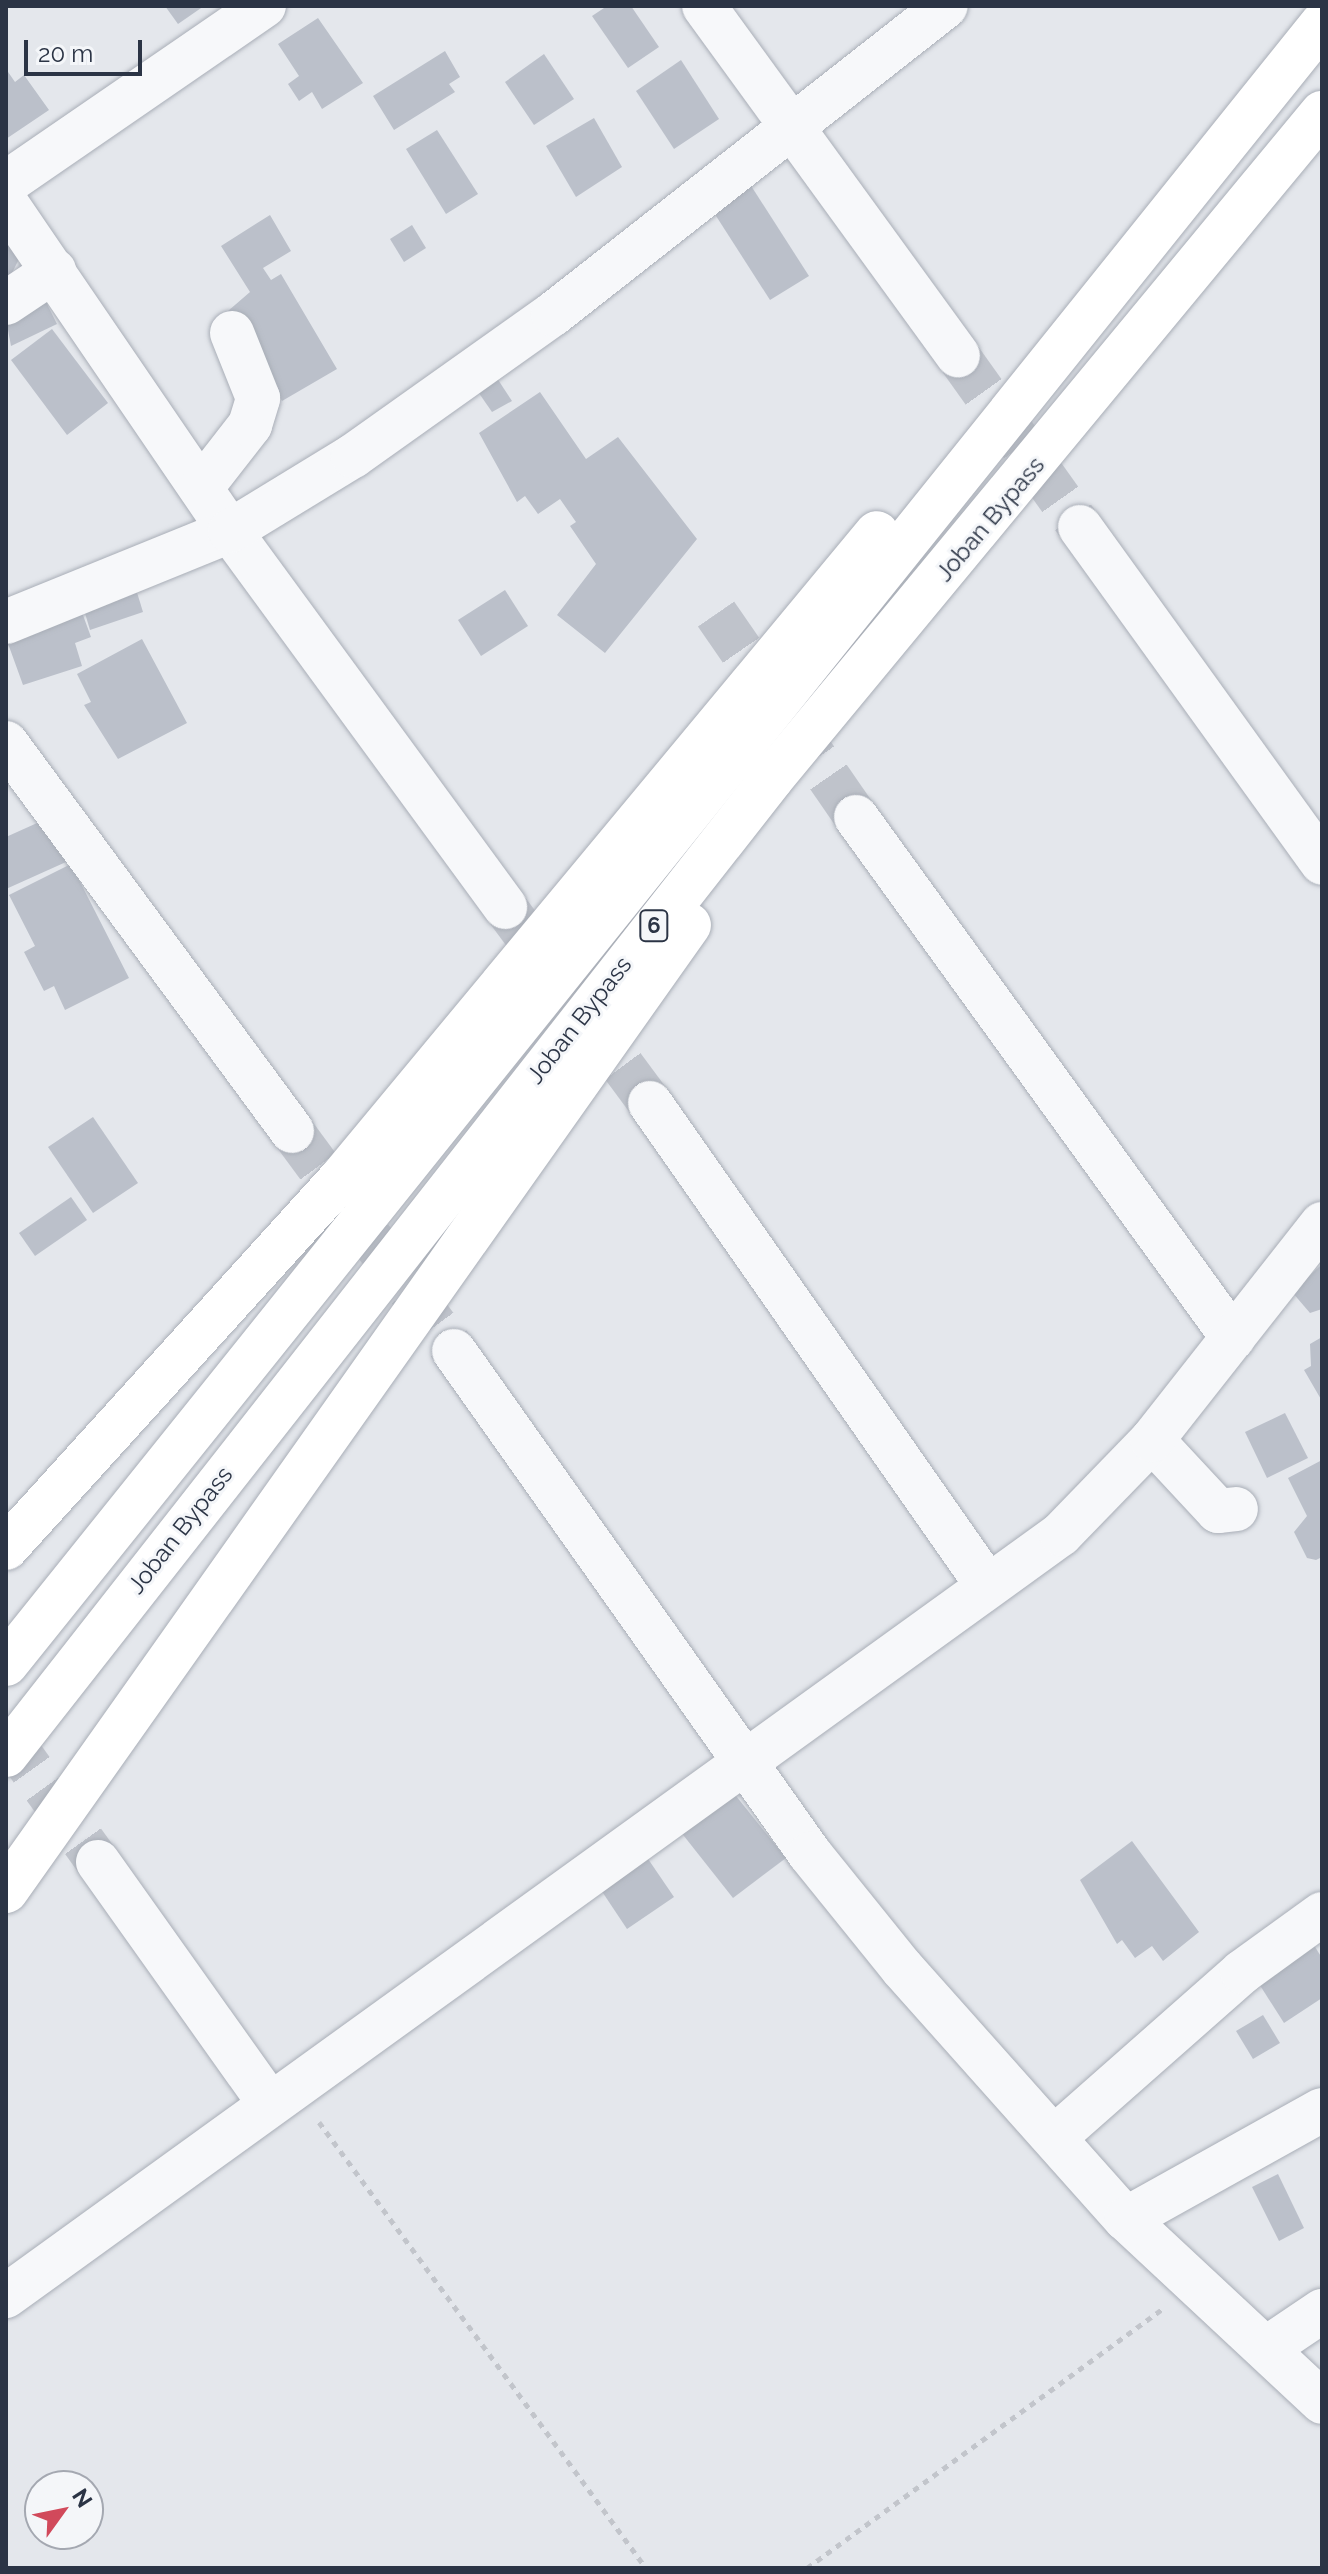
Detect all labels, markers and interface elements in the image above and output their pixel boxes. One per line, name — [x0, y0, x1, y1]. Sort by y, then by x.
scale bar — [28, 24, 146, 74]
text: 20 m — [38, 39, 93, 68]
street label: Joban Bypass — [930, 451, 1050, 587]
road number: 6 — [638, 908, 670, 944]
street label: Joban Bypass — [520, 951, 638, 1089]
street label: Joban Bypass — [121, 1461, 239, 1599]
north arrow — [24, 2470, 104, 2550]
text: N — [67, 2484, 98, 2512]

